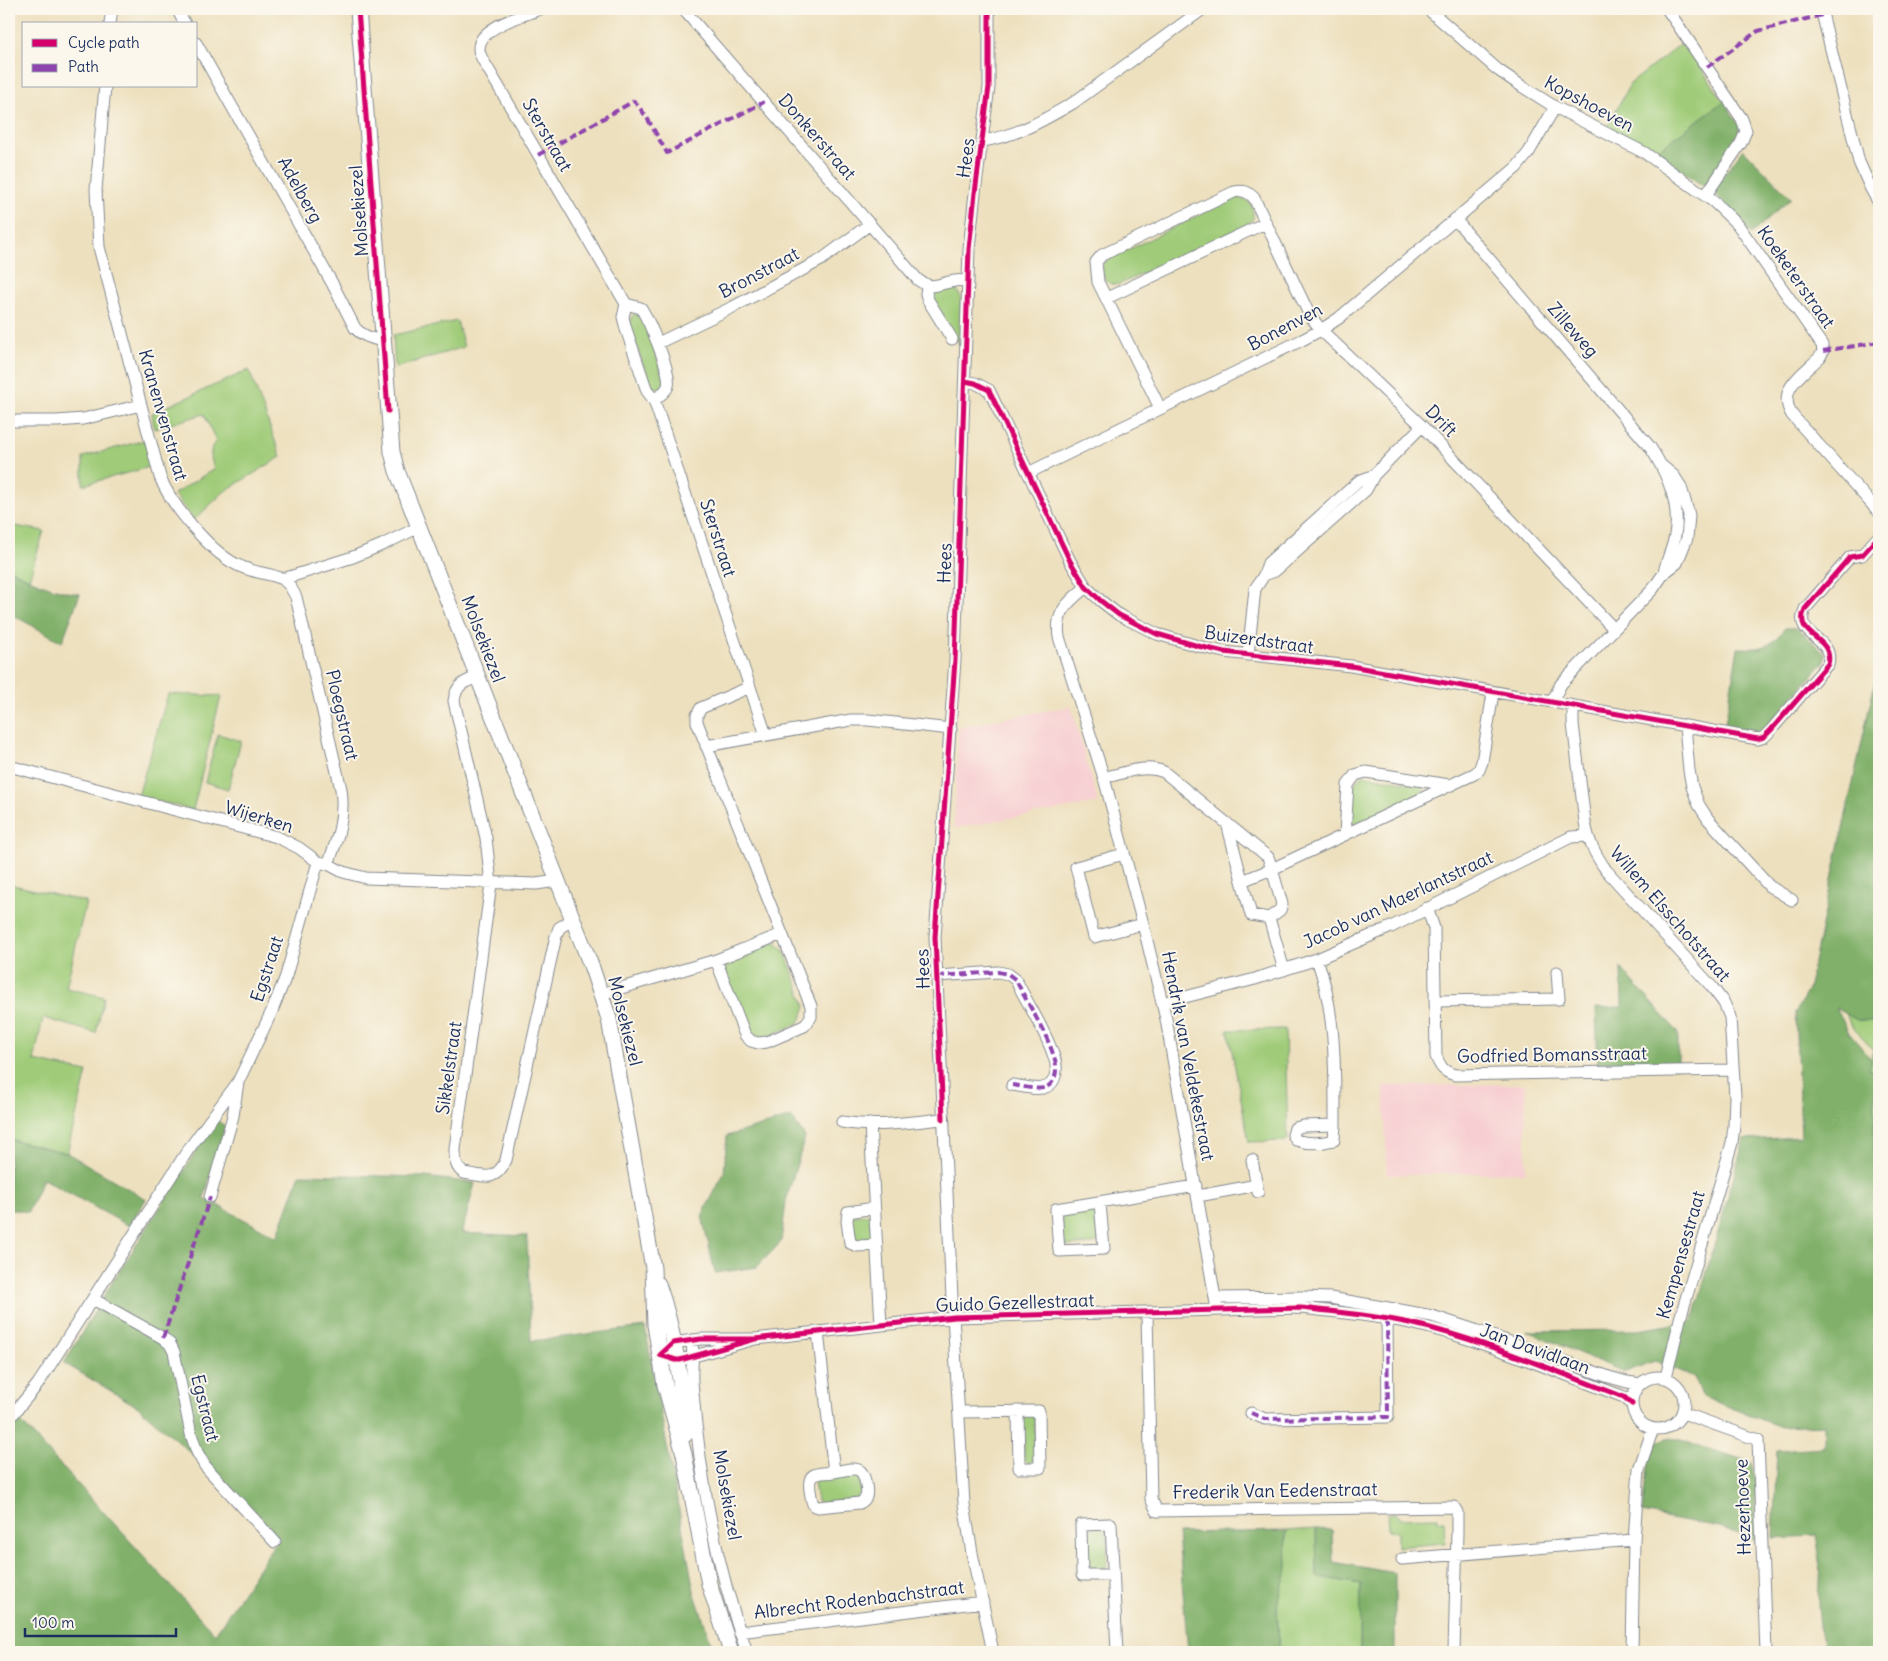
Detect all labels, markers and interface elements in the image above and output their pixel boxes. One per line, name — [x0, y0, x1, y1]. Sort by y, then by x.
legend — [22, 22, 198, 88]
text: Cycle path — [68, 33, 140, 52]
text: Path — [68, 57, 99, 76]
street label: Kopshoeven — [1540, 70, 1638, 137]
street label: Donkerstraat — [773, 89, 861, 185]
street label: Sterstraat — [517, 94, 578, 175]
street label: Hees — [951, 136, 980, 180]
street label: Adelberg — [273, 152, 328, 227]
street label: Molsekiezel — [344, 165, 373, 257]
street label: Koeketerstraat — [1752, 221, 1840, 333]
street label: Bronstraat — [715, 242, 803, 303]
street label: Bonenven — [1244, 297, 1326, 356]
street label: Zilleweg — [1543, 297, 1604, 362]
street label: Kranenvenstraat — [134, 346, 193, 483]
street label: Drift — [1421, 400, 1462, 442]
street label: Sterstraat — [695, 496, 742, 580]
street label: Hees — [932, 542, 957, 584]
street label: Molsekiezel — [456, 592, 511, 686]
street label: Buizerdstraat — [1203, 620, 1315, 659]
street label: Ploegstraat — [321, 667, 364, 763]
street label: Wijerken — [222, 795, 296, 838]
street label: Willem Elsschotstraat — [1605, 841, 1736, 986]
street label: Jacob van Maerlantstraat — [1299, 845, 1496, 954]
street label: Egstraat — [245, 933, 288, 1005]
street label: Hees — [910, 948, 935, 990]
street label: Hendrik van Veldekestraat — [1157, 949, 1220, 1163]
street label: Molsekiezel — [603, 974, 648, 1068]
street label: Sikkelstraat — [431, 1020, 466, 1116]
street label: Godfried Bomansstraat — [1457, 1041, 1647, 1068]
street label: Kempensestraat — [1651, 1188, 1710, 1322]
street label: Guido Gezellestraat — [935, 1288, 1095, 1317]
street label: Jan Davidlaan — [1477, 1318, 1593, 1379]
street label: Egstraat — [186, 1372, 225, 1444]
street label: Molsekiezel — [708, 1448, 747, 1542]
street label: Hezerhoeve — [1729, 1458, 1756, 1556]
street label: Frederik Van Eedenstraat — [1172, 1477, 1378, 1504]
street label: Albrecht Rodenbachstraat — [753, 1575, 965, 1624]
scale bar — [25, 1606, 176, 1638]
text: 100 m — [32, 1613, 74, 1632]

